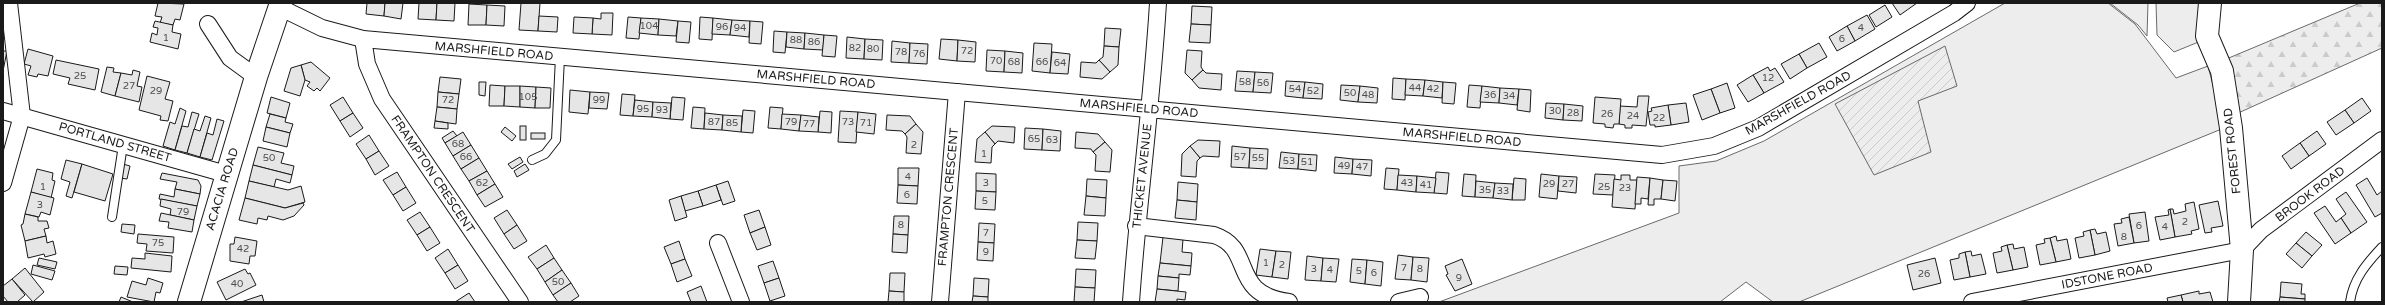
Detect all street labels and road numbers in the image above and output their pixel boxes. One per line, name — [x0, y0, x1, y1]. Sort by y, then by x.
street label: MARSHFIELD ROAD — [434, 39, 554, 63]
street label: MARSHFIELD ROAD — [756, 67, 876, 91]
street label: MARSHFIELD ROAD — [1743, 68, 1853, 138]
street label: MARSHFIELD ROAD — [1079, 96, 1199, 120]
street label: FOREST ROAD — [2221, 107, 2243, 195]
street label: FRAMPTON CRESCENT — [388, 113, 478, 236]
street label: PORTLAND STREET — [57, 119, 174, 165]
street label: THICKET AVENUE — [1130, 123, 1154, 229]
street label: MARSHFIELD ROAD — [1402, 125, 1522, 149]
street label: FRAMPTON CRESCENT — [935, 127, 961, 267]
street label: ACACIA ROAD — [203, 146, 241, 232]
street label: BROOK ROAD — [2272, 163, 2348, 225]
street label: IDSTONE ROAD — [2060, 260, 2154, 292]

